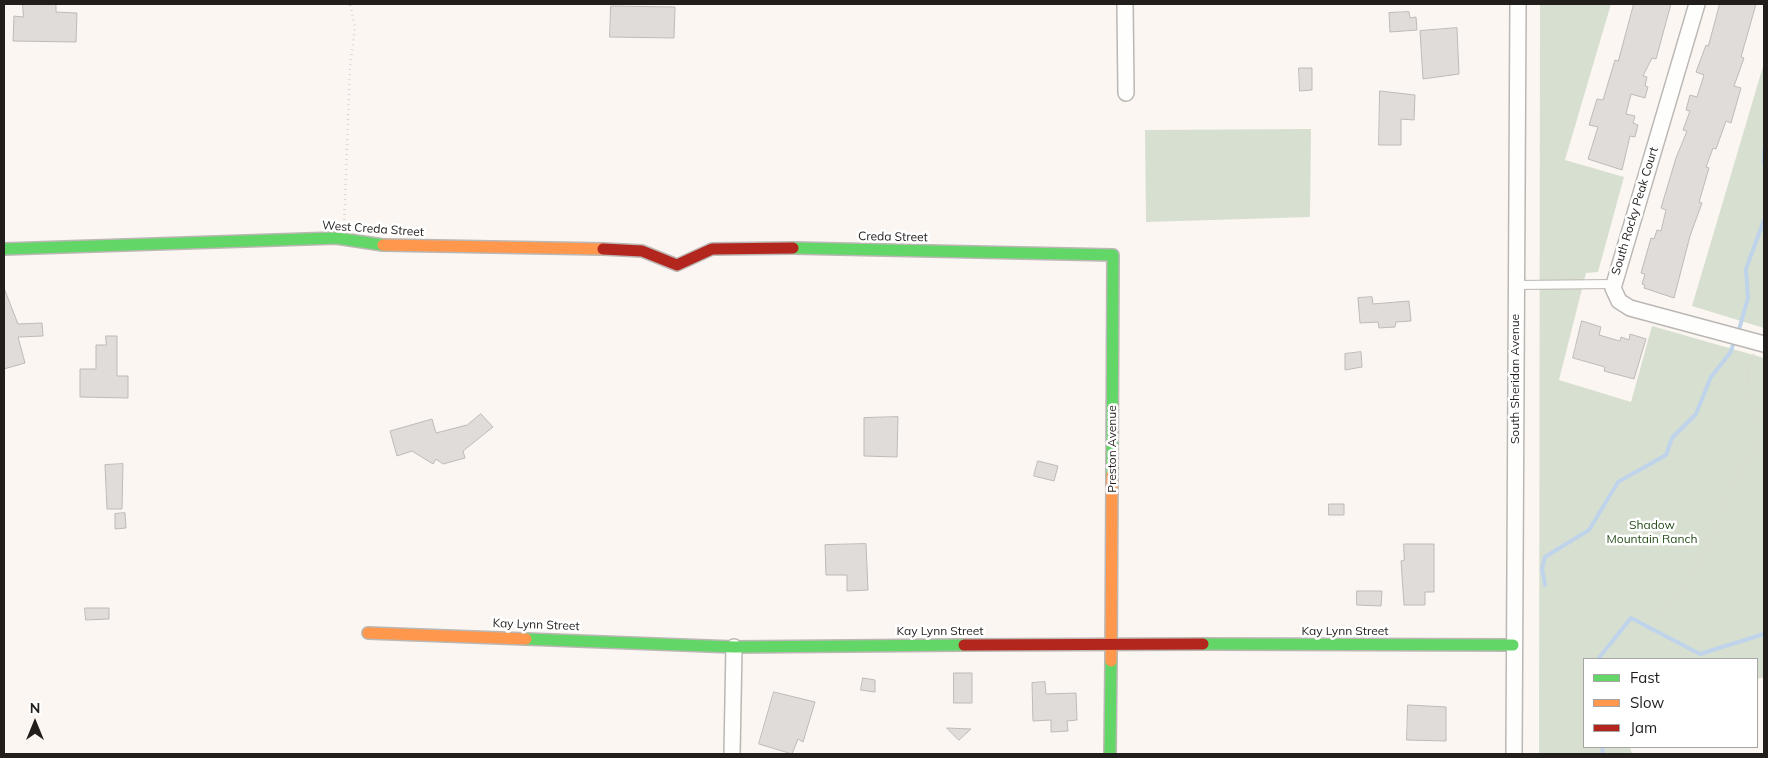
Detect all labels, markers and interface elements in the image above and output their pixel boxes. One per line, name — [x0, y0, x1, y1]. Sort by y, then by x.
street label: South Rocky Peak Court — [1609, 145, 1661, 277]
street label: West Creda Street — [322, 218, 424, 240]
street label: Creda Street — [858, 229, 928, 245]
street label: South Sheridan Avenue — [1508, 314, 1522, 444]
street label: Preston Avenue — [1105, 405, 1119, 493]
park label: Shadow Mountain Ranch — [1606, 518, 1698, 546]
street label: Kay Lynn Street — [492, 616, 580, 634]
street label: Kay Lynn Street — [896, 624, 984, 638]
street label: Kay Lynn Street — [1301, 624, 1389, 638]
legend — [1583, 658, 1758, 748]
text: Fast — [1630, 668, 1660, 687]
text: Slow — [1630, 693, 1664, 712]
north arrow — [10, 698, 60, 748]
text: N — [30, 699, 40, 717]
text: Jam — [1630, 718, 1657, 737]

